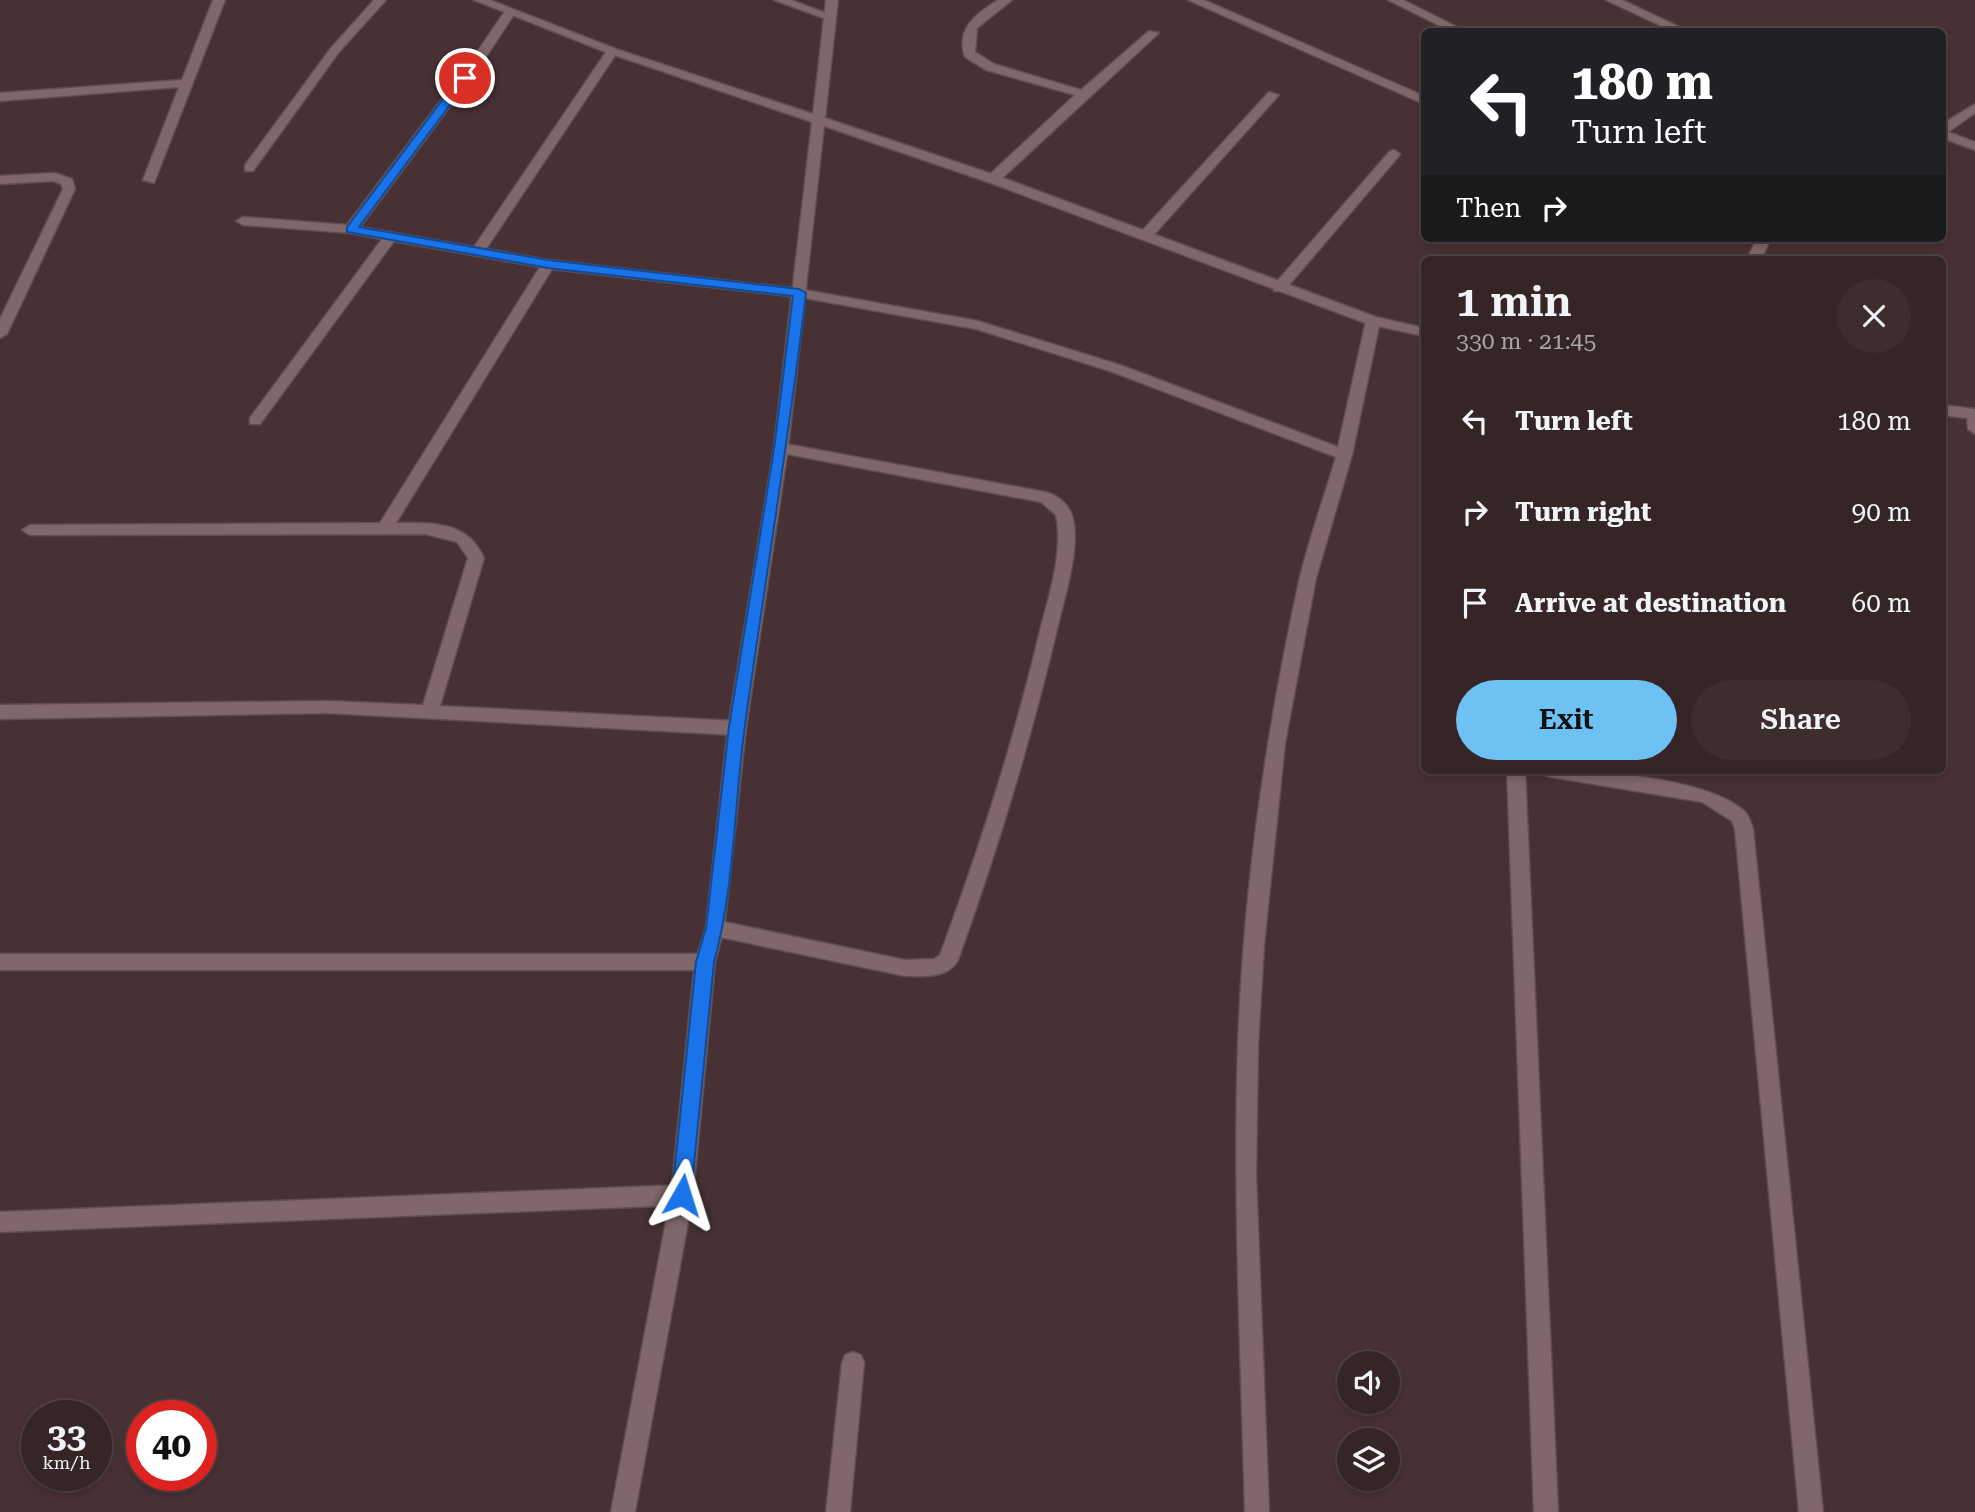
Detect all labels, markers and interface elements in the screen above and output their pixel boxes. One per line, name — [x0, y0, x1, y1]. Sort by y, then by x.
pin — [435, 48, 495, 108]
text: 180 m — [1571, 54, 1713, 111]
icon: left — [1456, 56, 1547, 147]
icon: arrive — [446, 59, 484, 97]
text: Turn left — [1571, 113, 1706, 151]
icon: right — [1535, 189, 1573, 227]
text: Then — [1456, 193, 1521, 223]
text: 1 min — [1456, 277, 1572, 326]
button: close — [1837, 279, 1911, 353]
text: 330 m · 21:45 — [1456, 328, 1596, 355]
icon: left — [1456, 402, 1494, 440]
text: Turn left — [1515, 406, 1633, 436]
text: 180 m — [1837, 406, 1911, 436]
icon: right — [1456, 493, 1494, 531]
text: Turn right — [1515, 497, 1651, 527]
text: 90 m — [1852, 497, 1911, 527]
icon: arrive — [1456, 584, 1494, 622]
text: Arrive at destination — [1515, 588, 1786, 618]
text: 60 m — [1852, 588, 1911, 618]
button: Exit — [1456, 680, 1677, 760]
button: Share — [1691, 680, 1911, 760]
position arrow — [645, 1158, 719, 1232]
map controls — [1337, 1351, 1400, 1491]
button: sound — [1337, 1351, 1400, 1414]
speed limit sign: 40 — [126, 1400, 217, 1491]
text: 33 — [47, 1416, 86, 1457]
button: layers — [1337, 1428, 1400, 1491]
text: km/h — [42, 1452, 91, 1473]

